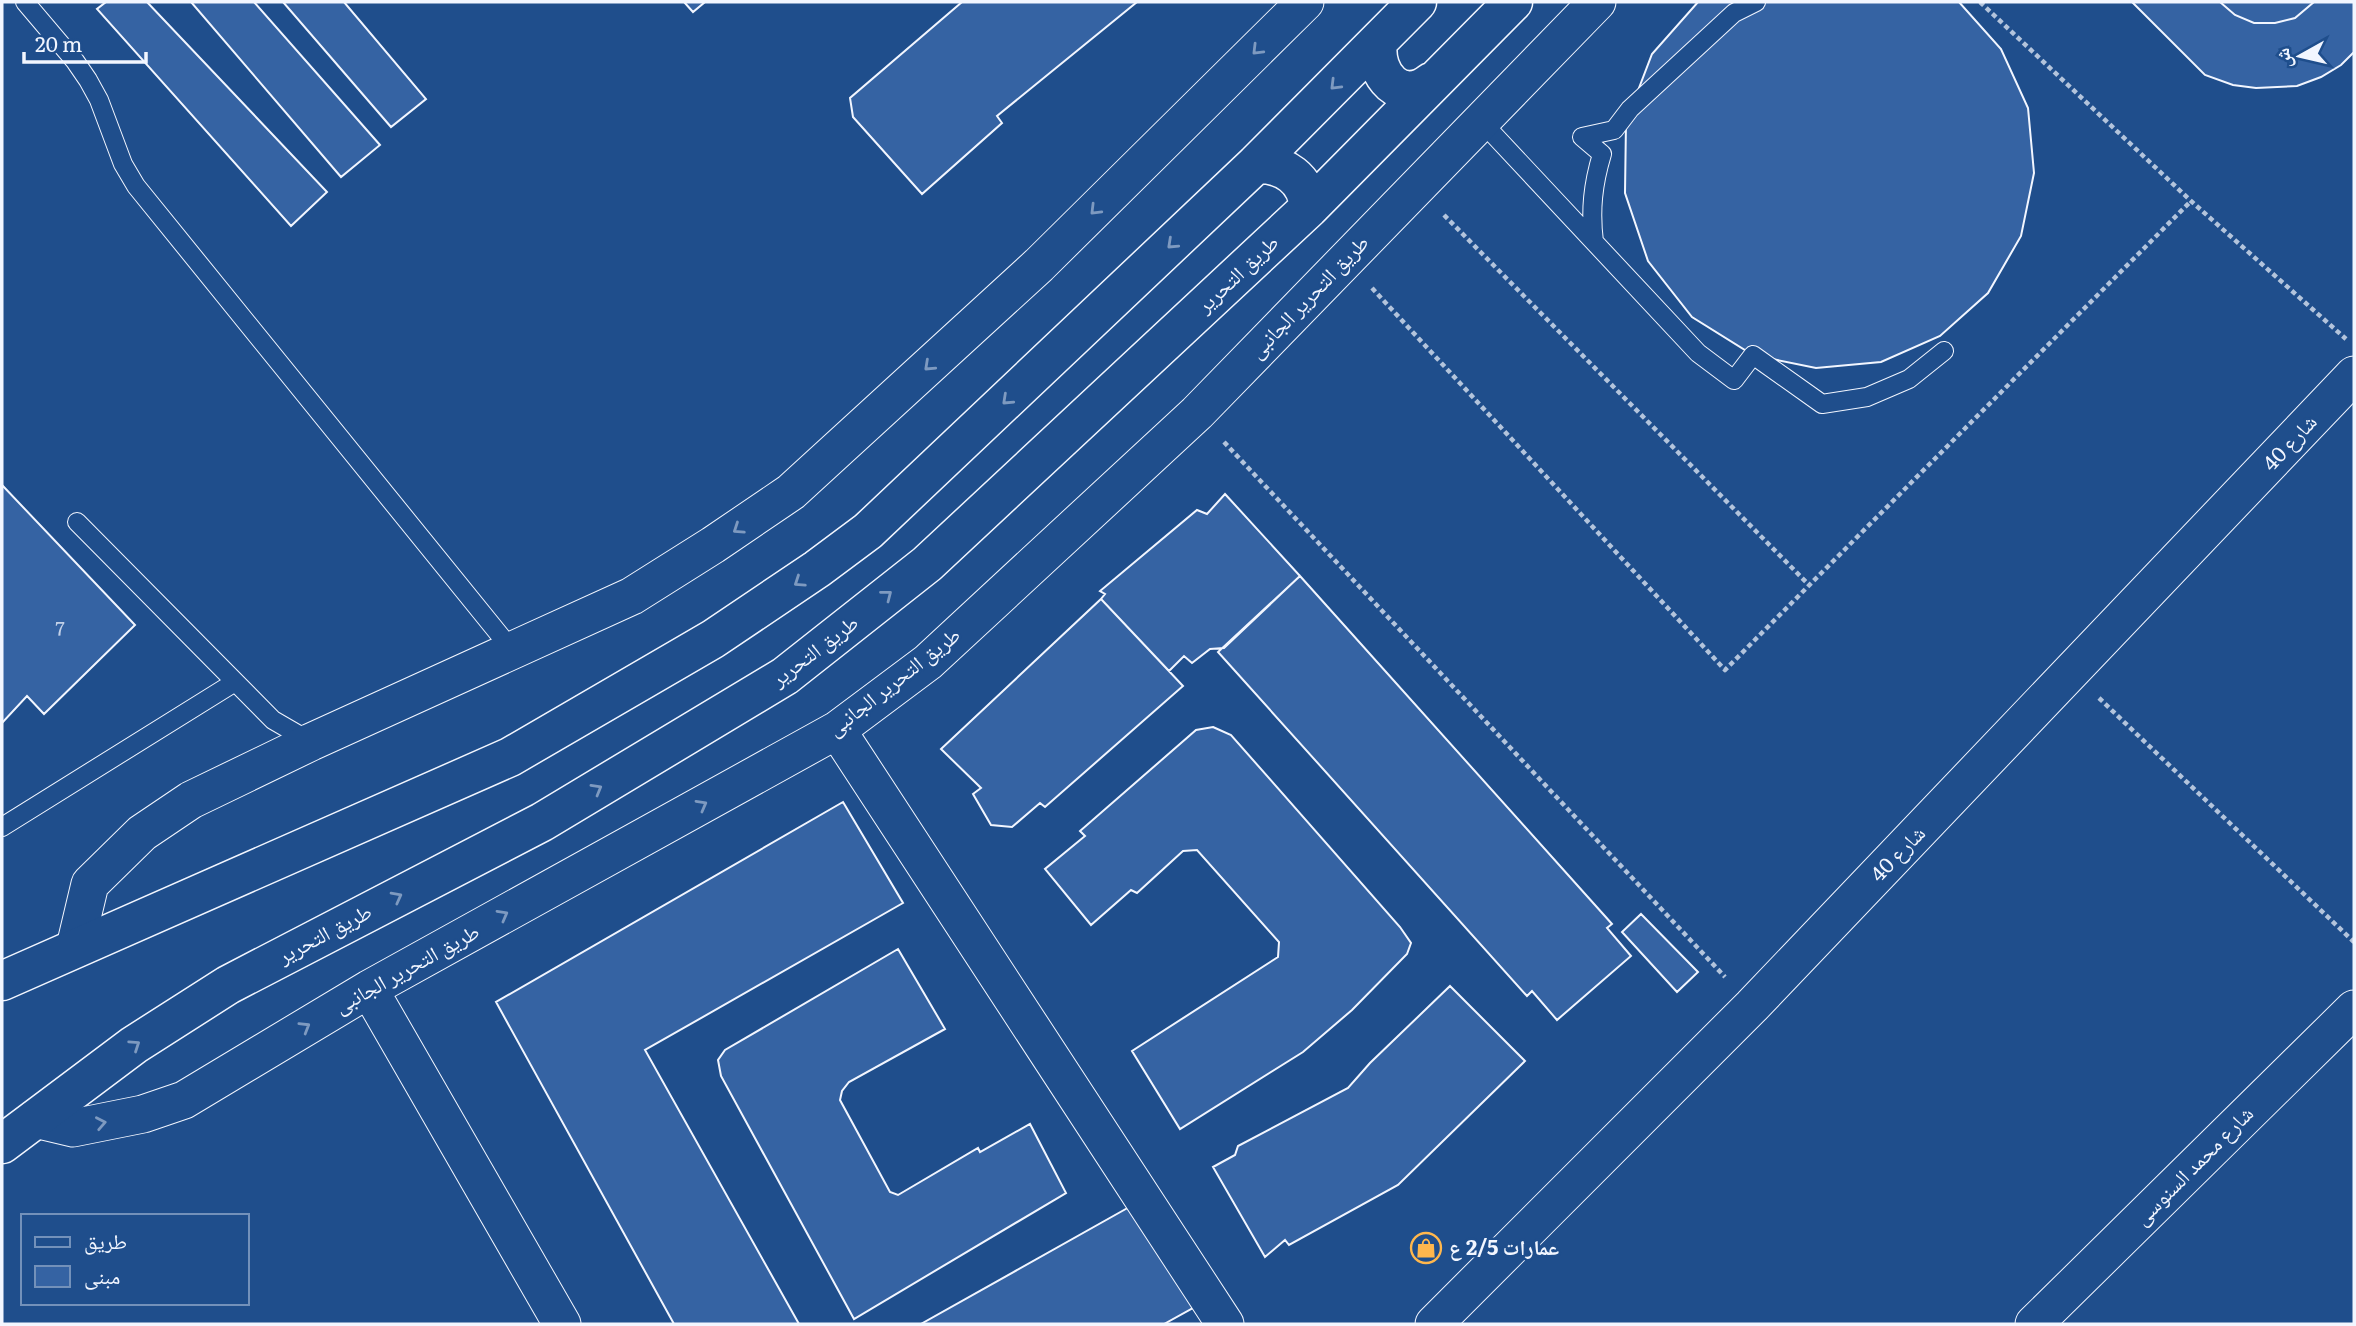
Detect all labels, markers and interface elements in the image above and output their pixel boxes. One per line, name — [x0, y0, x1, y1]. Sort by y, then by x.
scale bar — [24, 21, 147, 65]
north arrow — [2265, 21, 2335, 91]
text: 20 m — [35, 27, 82, 58]
one-way arrow — [1252, 41, 1265, 54]
text: ش — [2267, 47, 2297, 70]
one-way arrow — [1331, 77, 1343, 89]
one-way arrow — [1090, 201, 1103, 214]
street label: طريق التحرير — [1188, 226, 1284, 319]
street label: طريق التحرير الجانبى — [1240, 226, 1375, 364]
one-way arrow — [1167, 235, 1180, 248]
one-way arrow — [924, 357, 937, 370]
one-way arrow — [1002, 392, 1015, 405]
street label: شارع 40 — [2254, 406, 2323, 477]
one-way arrow — [733, 520, 746, 533]
one-way arrow — [794, 573, 807, 586]
one-way arrow — [879, 591, 892, 603]
street label: طريق التحرير — [762, 606, 864, 693]
house number: 7 — [55, 614, 65, 641]
street label: طريق التحرير الجانبى — [819, 618, 966, 742]
one-way arrow — [590, 784, 602, 797]
one-way arrow — [695, 800, 707, 813]
street label: شارع 40 — [1861, 817, 1931, 887]
one-way arrow — [390, 892, 402, 905]
street label: طريق التحرير — [270, 894, 376, 970]
one-way arrow — [496, 910, 508, 923]
street label: طريق التحرير الجانبى — [328, 914, 484, 1020]
one-way arrow — [298, 1023, 311, 1036]
one-way arrow — [127, 1041, 140, 1053]
street label: شارع محمد السنوسى — [2125, 1097, 2259, 1231]
one-way arrow — [95, 1117, 107, 1132]
legend — [21, 1214, 248, 1305]
text: طريق — [84, 1224, 127, 1255]
place label: عمارات 2/5 ع — [1449, 1230, 1559, 1261]
shop icon: عمارات 2/5 ع — [1409, 1231, 1443, 1265]
text: مبنى — [84, 1259, 120, 1290]

